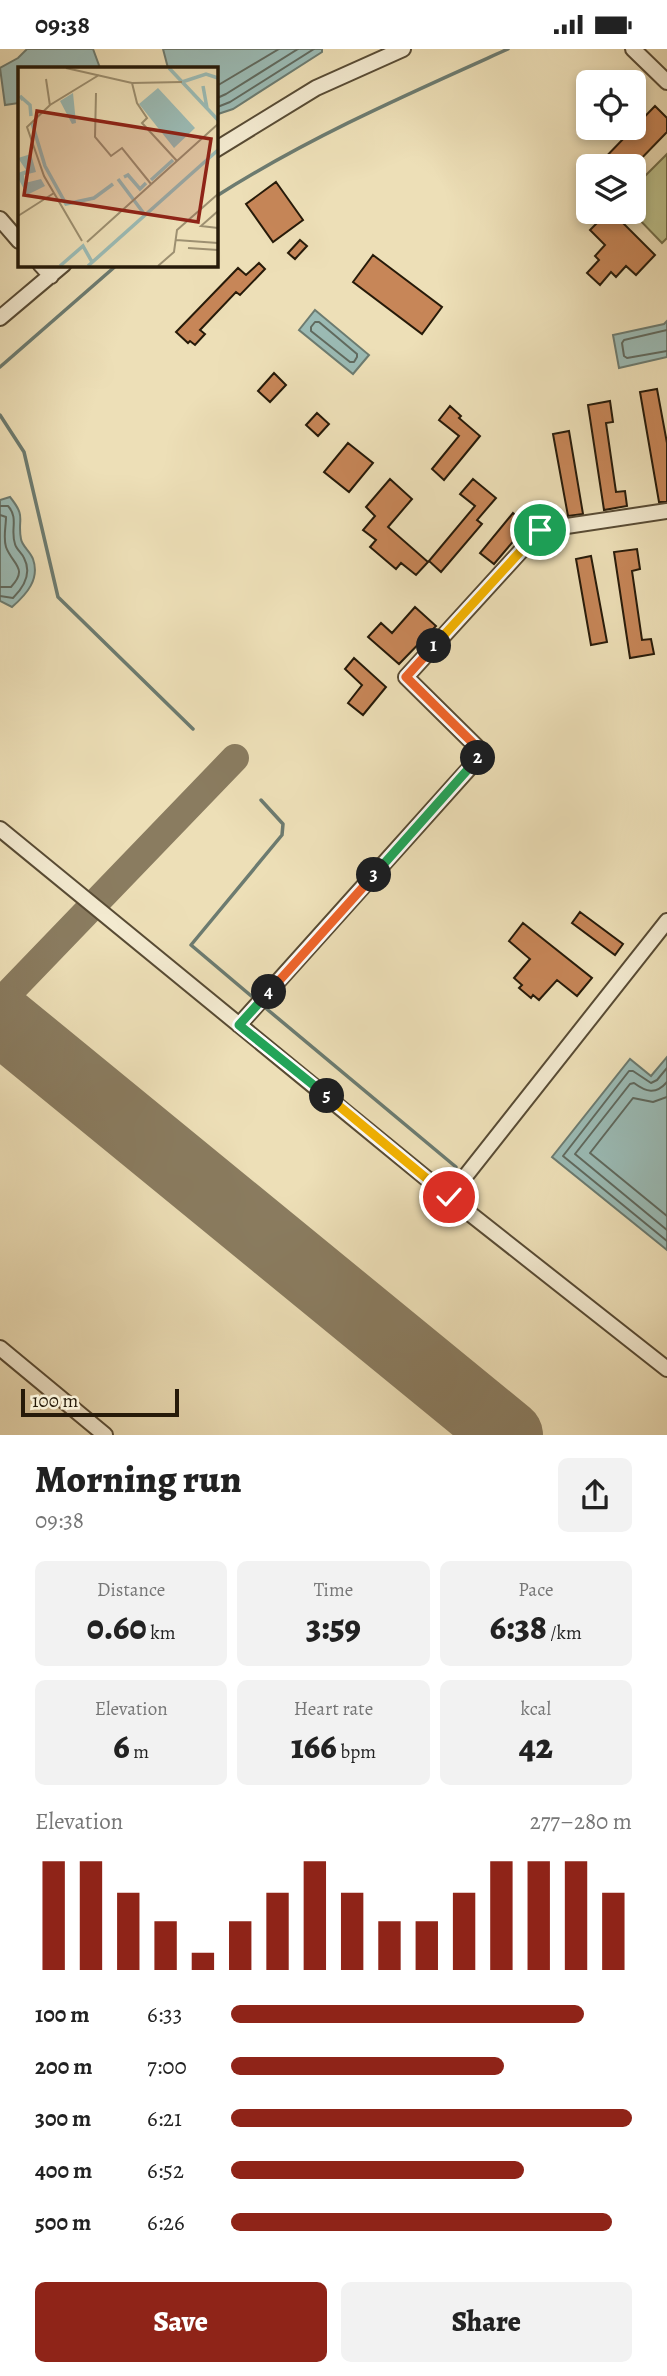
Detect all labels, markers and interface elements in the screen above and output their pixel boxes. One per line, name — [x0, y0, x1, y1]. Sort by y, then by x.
text: 09:38 — [35, 7, 90, 42]
inset map — [18, 67, 217, 266]
map controls — [576, 70, 646, 224]
button: locate — [576, 70, 646, 140]
button: layers — [576, 154, 646, 224]
pin — [510, 500, 570, 560]
icon: arrive — [521, 511, 559, 549]
pin: 1 — [416, 629, 452, 663]
text: 1 — [430, 632, 437, 658]
pin: 2 — [461, 741, 496, 775]
text: 2 — [473, 744, 482, 770]
pin: 3 — [356, 857, 392, 893]
text: 3 — [369, 861, 378, 887]
pin: 4 — [252, 975, 286, 1009]
text: 4 — [264, 978, 273, 1004]
pin: 5 — [310, 1079, 344, 1113]
text: 5 — [322, 1082, 331, 1108]
pin — [419, 1167, 479, 1227]
icon: check — [430, 1178, 468, 1216]
scale bar — [21, 1385, 178, 1417]
text: 100 m — [32, 1388, 78, 1414]
text: Morning run — [35, 1453, 242, 1505]
button: share — [558, 1458, 632, 1532]
text: 09:38 — [35, 1505, 84, 1536]
text: Distance — [97, 1577, 165, 1603]
text: Time — [314, 1577, 353, 1603]
text: Pace — [518, 1577, 553, 1603]
text: 0.60 — [87, 1603, 146, 1651]
text: 3:59 — [306, 1603, 361, 1651]
text: 6:38 — [490, 1603, 547, 1651]
text: km — [146, 1620, 175, 1646]
text: /km — [547, 1620, 582, 1646]
text: Elevation — [95, 1696, 168, 1722]
text: Heart rate — [294, 1696, 373, 1722]
text: kcal — [521, 1696, 551, 1722]
text: 6 — [113, 1722, 130, 1770]
text: 166 — [291, 1722, 337, 1770]
text: 42 — [519, 1722, 553, 1770]
text: m — [130, 1739, 149, 1765]
text: bpm — [337, 1739, 376, 1765]
text: Elevation — [35, 1806, 123, 1837]
text: 277–280 m — [530, 1806, 632, 1837]
text: 100 m — [35, 1999, 90, 2030]
text: 6:33 — [147, 1999, 182, 2030]
text: 200 m — [35, 2051, 93, 2082]
text: 7:00 — [147, 2051, 187, 2082]
text: 300 m — [35, 2103, 91, 2134]
text: 6:21 — [147, 2103, 182, 2134]
text: 400 m — [35, 2155, 92, 2186]
text: 6:52 — [147, 2155, 184, 2186]
text: 500 m — [35, 2207, 91, 2238]
text: 6:26 — [147, 2207, 185, 2238]
button: Save — [35, 2282, 327, 2362]
button: Share — [341, 2282, 632, 2362]

